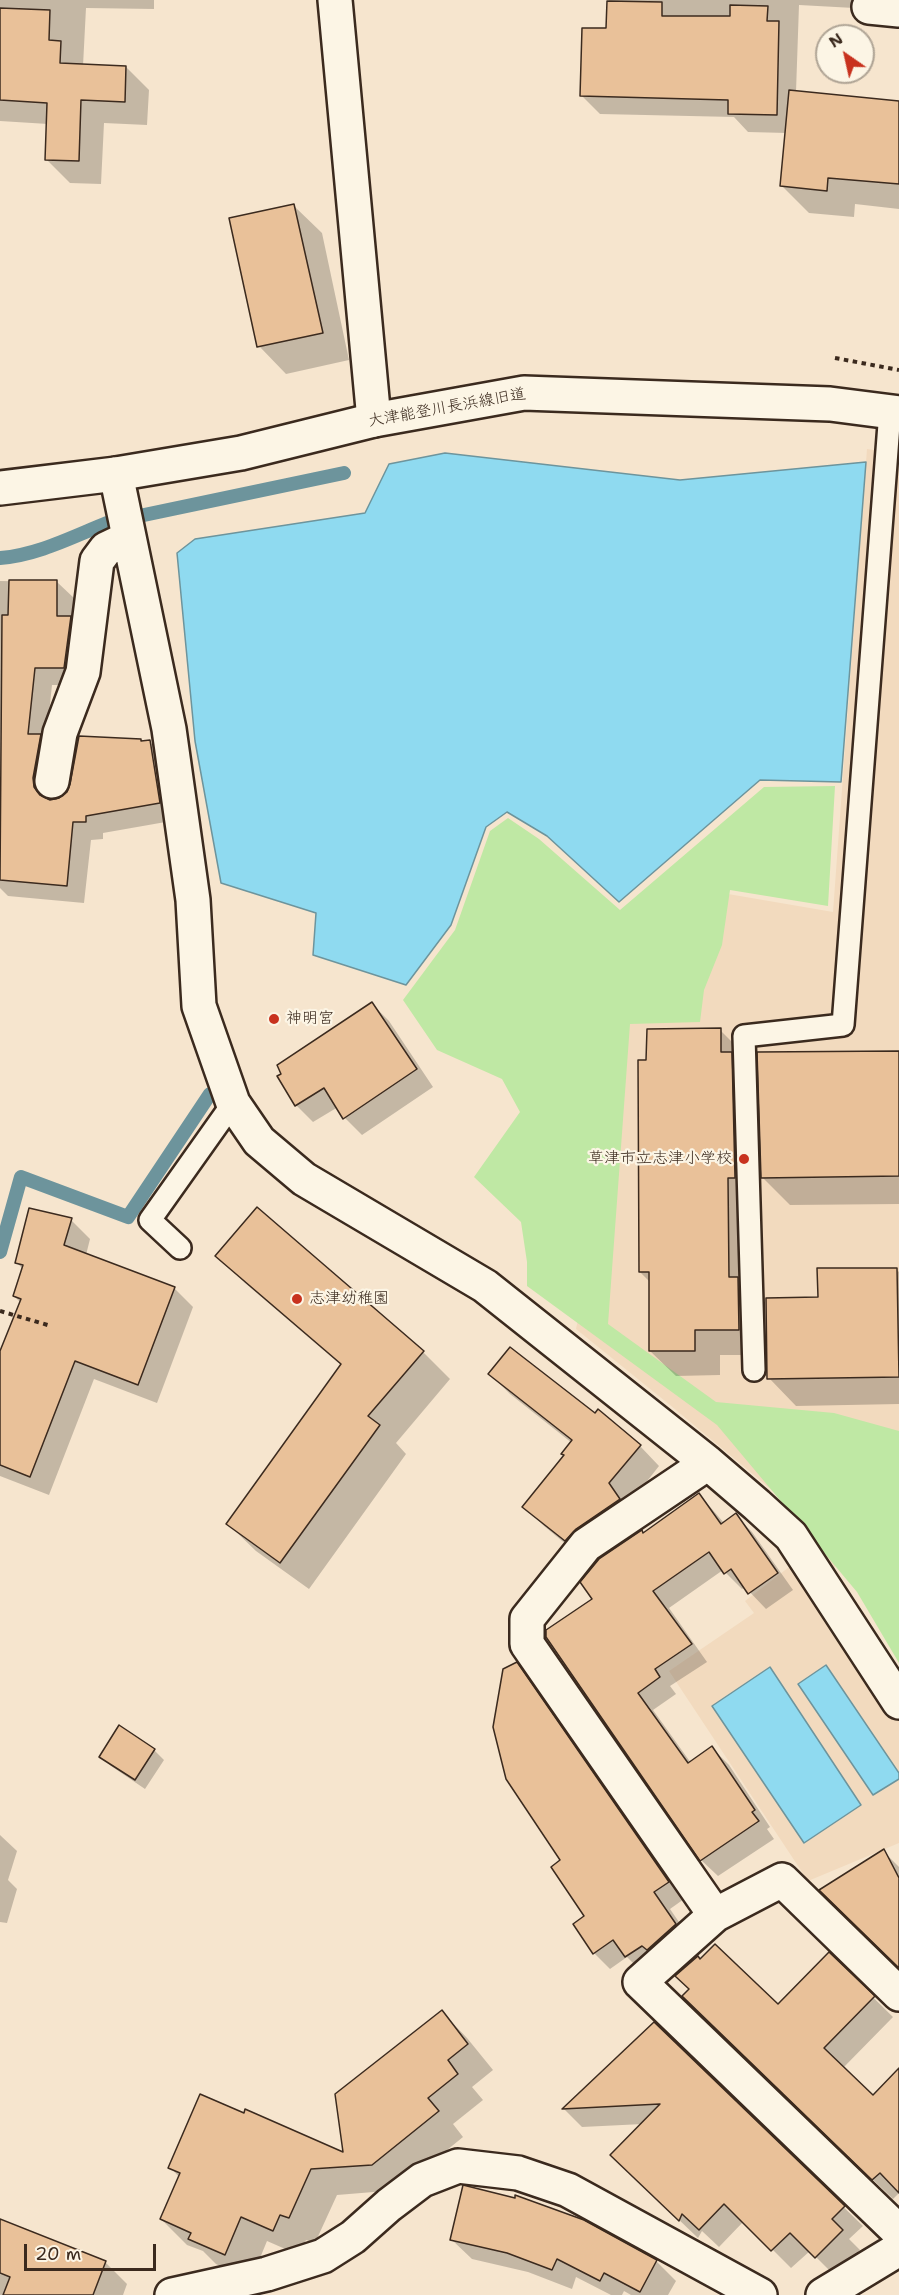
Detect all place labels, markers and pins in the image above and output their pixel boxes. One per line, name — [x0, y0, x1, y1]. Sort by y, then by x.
place label: 神明宮 — [286, 1009, 334, 1029]
marker: 神明宮 — [267, 1012, 281, 1026]
place label: 草津市立志津小学校 — [588, 1149, 732, 1169]
marker: 草津市立志津小学校 — [737, 1152, 751, 1166]
place label: 志津幼稚園 — [309, 1289, 389, 1309]
marker: 志津幼稚園 — [290, 1292, 304, 1306]

